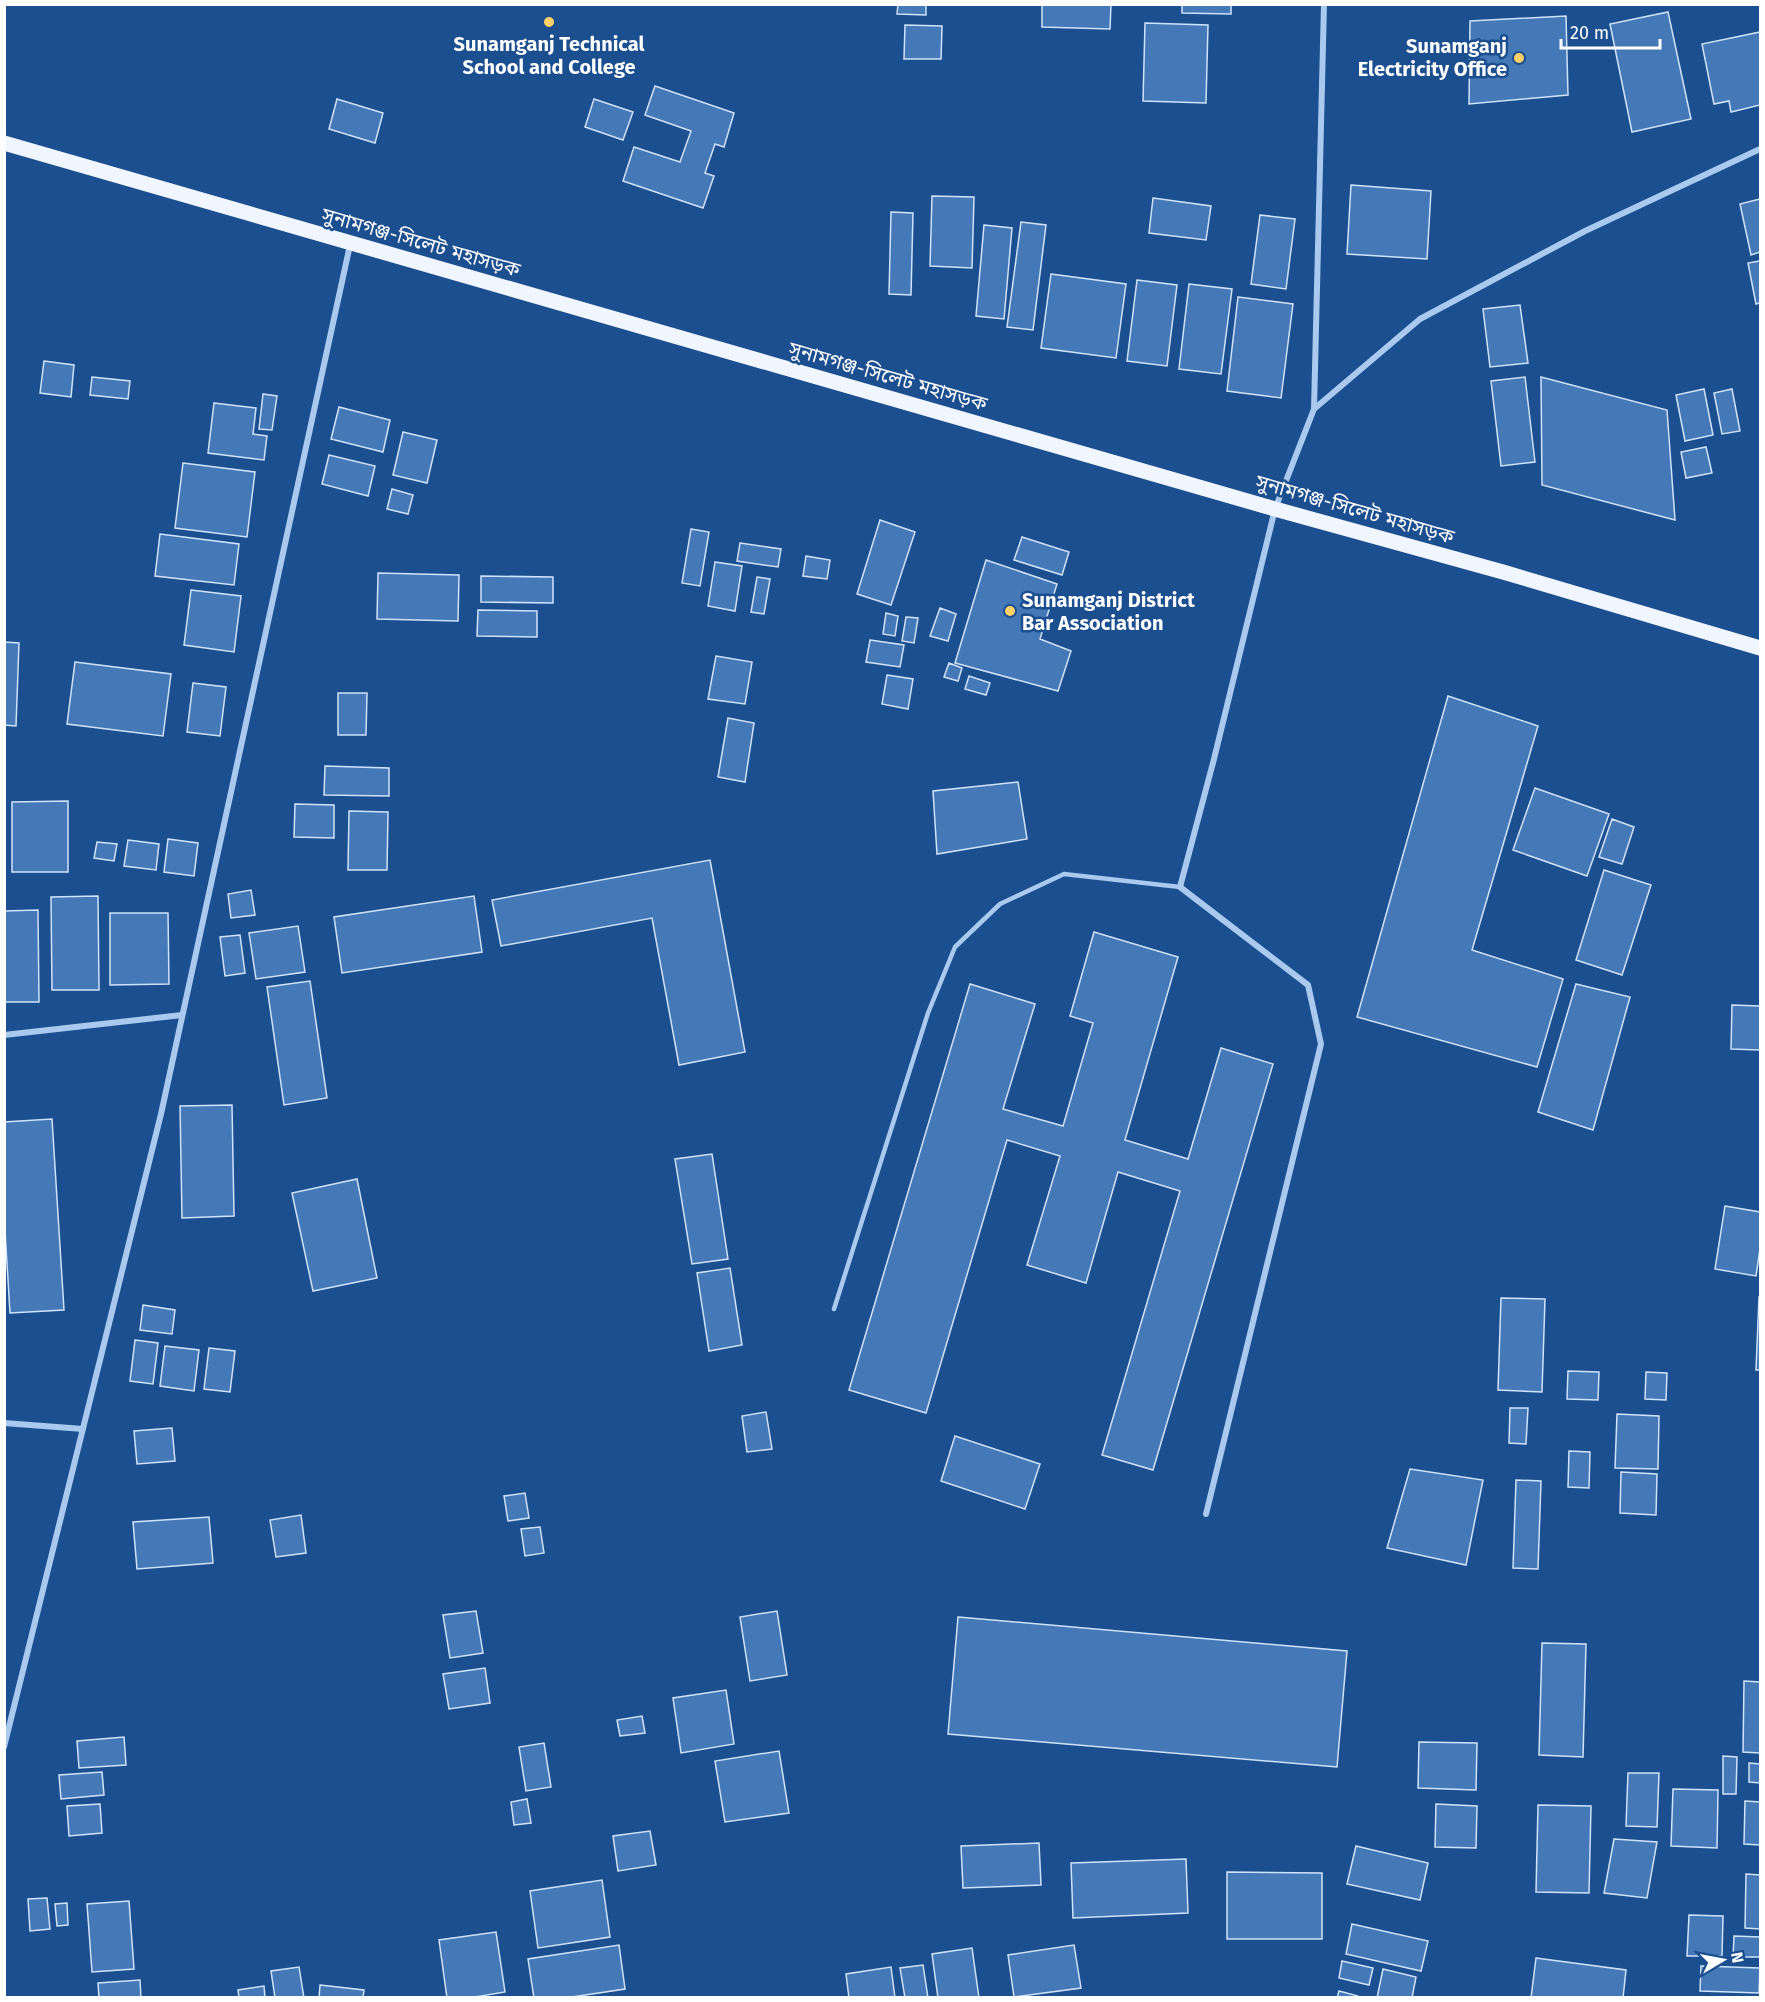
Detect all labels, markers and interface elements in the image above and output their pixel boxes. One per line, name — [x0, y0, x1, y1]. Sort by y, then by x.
scale bar — [1561, 12, 1660, 50]
marker: Sunamganj Technical School and College — [542, 15, 556, 29]
text: 20 m — [1570, 22, 1609, 44]
place label: Sunamganj Technical School and College — [454, 32, 644, 79]
place label: Sunamganj Electricity Office — [1358, 34, 1507, 81]
marker: Sunamganj Electricity Office — [1512, 51, 1526, 65]
street label: সুনামগঞ্জ-সিলেট মহাসড়ক — [318, 202, 524, 282]
street label: সুনামগঞ্জ-সিলেট মহাসড়ক — [785, 336, 991, 416]
street label: সুনামগঞ্জ-সিলেট মহাসড়ক — [1252, 469, 1458, 549]
place label: Sunamganj District Bar Association — [1022, 588, 1195, 635]
marker: Sunamganj District Bar Association — [1003, 604, 1017, 618]
north arrow — [1693, 1930, 1753, 1990]
text: N — [1727, 1951, 1748, 1964]

